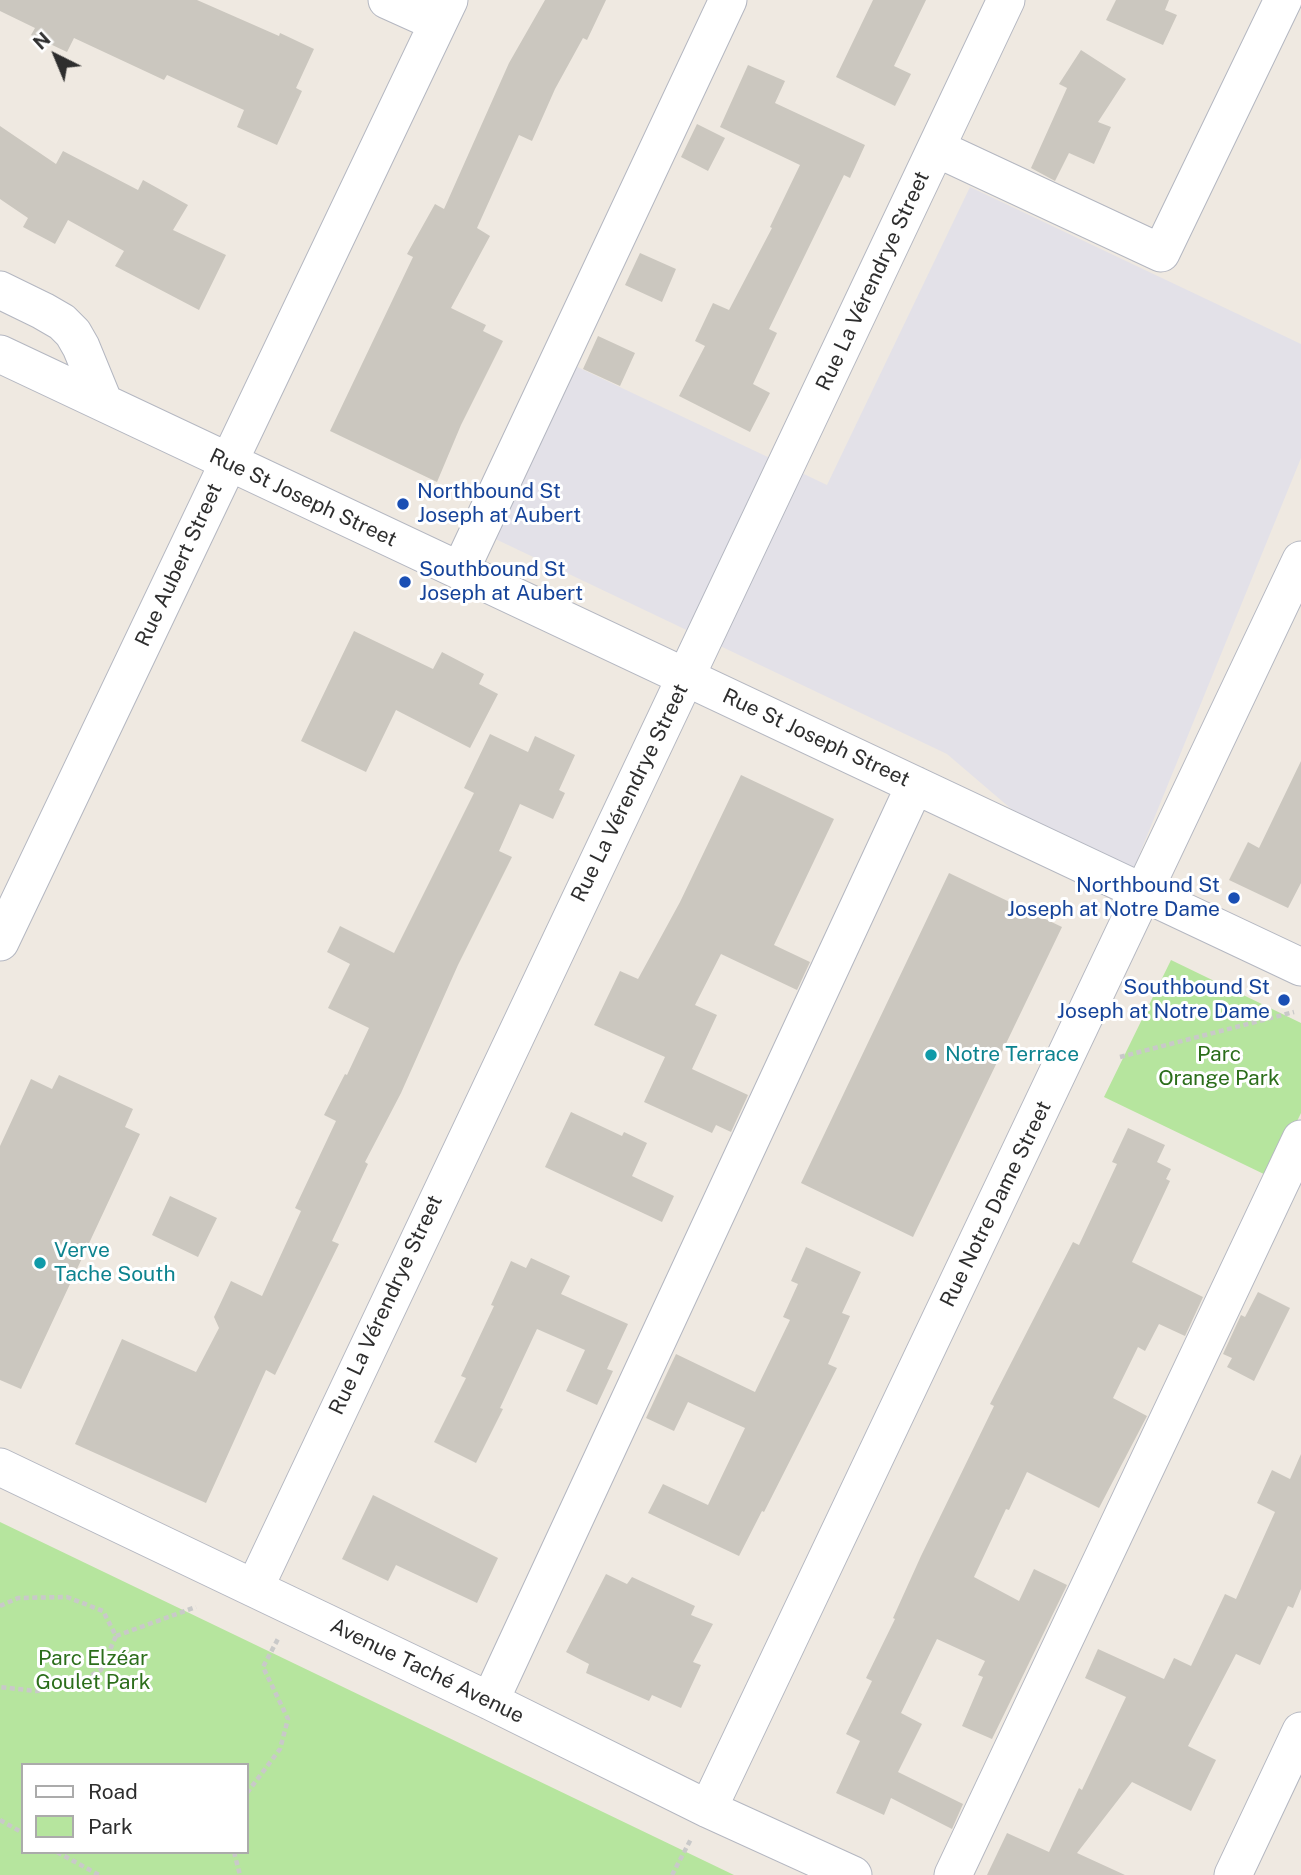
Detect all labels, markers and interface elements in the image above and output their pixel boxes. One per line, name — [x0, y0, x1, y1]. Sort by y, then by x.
north arrow — [21, 21, 91, 91]
text: N — [29, 28, 55, 54]
street label: Rue La Vérendrye Street — [811, 167, 935, 395]
street label: Rue St Joseph Street — [205, 444, 401, 552]
street label: Rue Aubert Street — [130, 479, 228, 651]
place label: Northbound St Joseph at Aubert — [417, 479, 581, 529]
marker: Northbound St Joseph at Aubert — [395, 496, 411, 512]
place label: Southbound St Joseph at Aubert — [419, 557, 583, 607]
marker: Southbound St Joseph at Aubert — [397, 574, 413, 590]
street label: Rue La Vérendrye Street — [566, 680, 694, 906]
street label: Rue St Joseph Street — [718, 684, 914, 792]
place label: Northbound St Joseph at Notre Dame — [1007, 873, 1220, 923]
marker: Northbound St Joseph at Notre Dame — [1226, 890, 1242, 906]
place label: Southbound St Joseph at Notre Dame — [1057, 975, 1270, 1025]
marker: Southbound St Joseph at Notre Dame — [1276, 992, 1292, 1008]
place label: Notre Terrace — [945, 1042, 1079, 1068]
park label: Parc Orange Park — [1158, 1042, 1280, 1092]
marker: Notre Terrace — [923, 1047, 939, 1063]
street label: Rue Notre Dame Street — [935, 1097, 1057, 1311]
street label: Rue La Vérendrye Street — [324, 1191, 448, 1419]
place label: Verve Tache South — [54, 1238, 176, 1288]
marker: Verve Tache South — [32, 1255, 48, 1271]
street label: Avenue Taché Avenue — [326, 1613, 528, 1729]
park label: Parc Elzéar Goulet Park — [36, 1646, 150, 1696]
legend — [21, 1763, 248, 1854]
text: Road — [88, 1779, 138, 1804]
text: Park — [88, 1814, 133, 1839]

